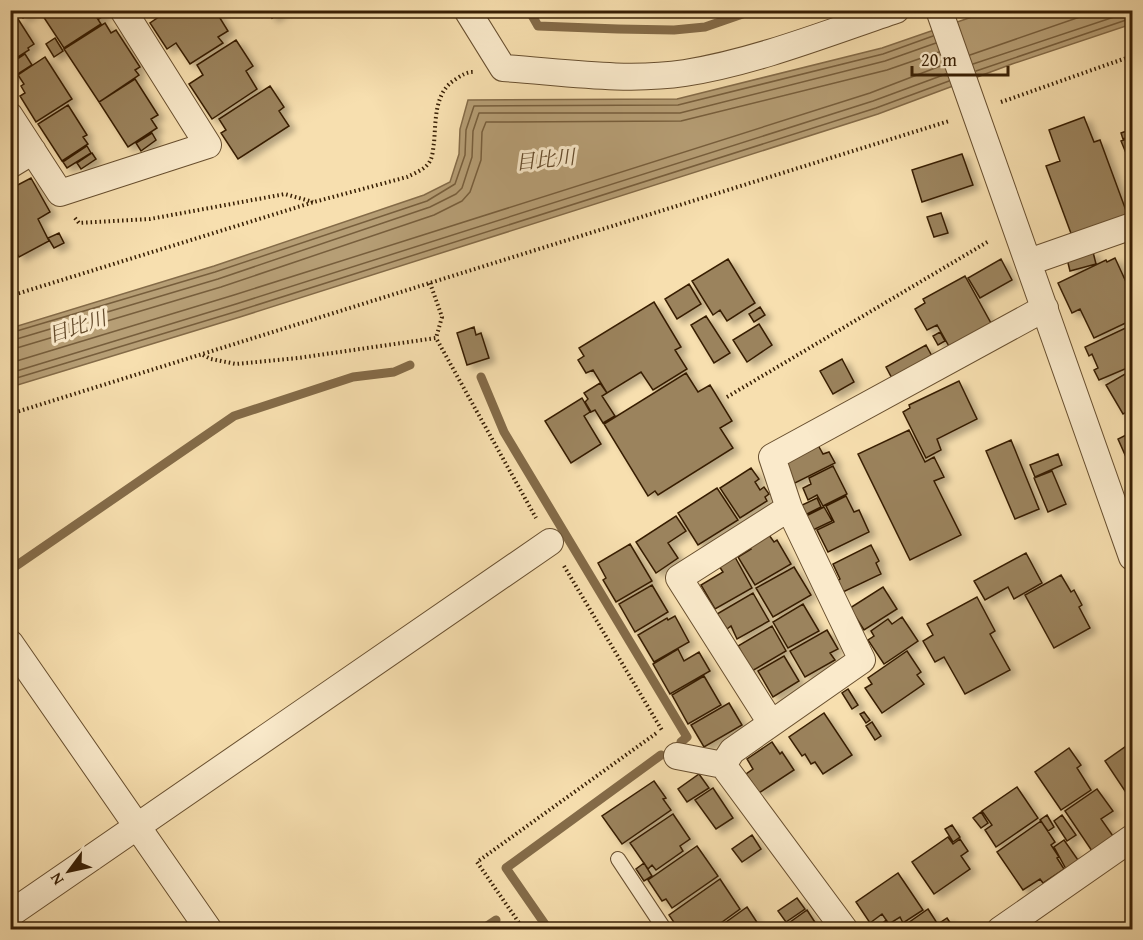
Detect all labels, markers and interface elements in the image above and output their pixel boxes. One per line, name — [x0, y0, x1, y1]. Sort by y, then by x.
scale bar — [912, 39, 1008, 77]
text: 20 m — [921, 46, 957, 73]
water label: 目比川 — [514, 141, 578, 177]
water label: 目比川 — [44, 302, 112, 349]
north arrow — [39, 841, 99, 901]
text: N — [43, 868, 69, 890]

